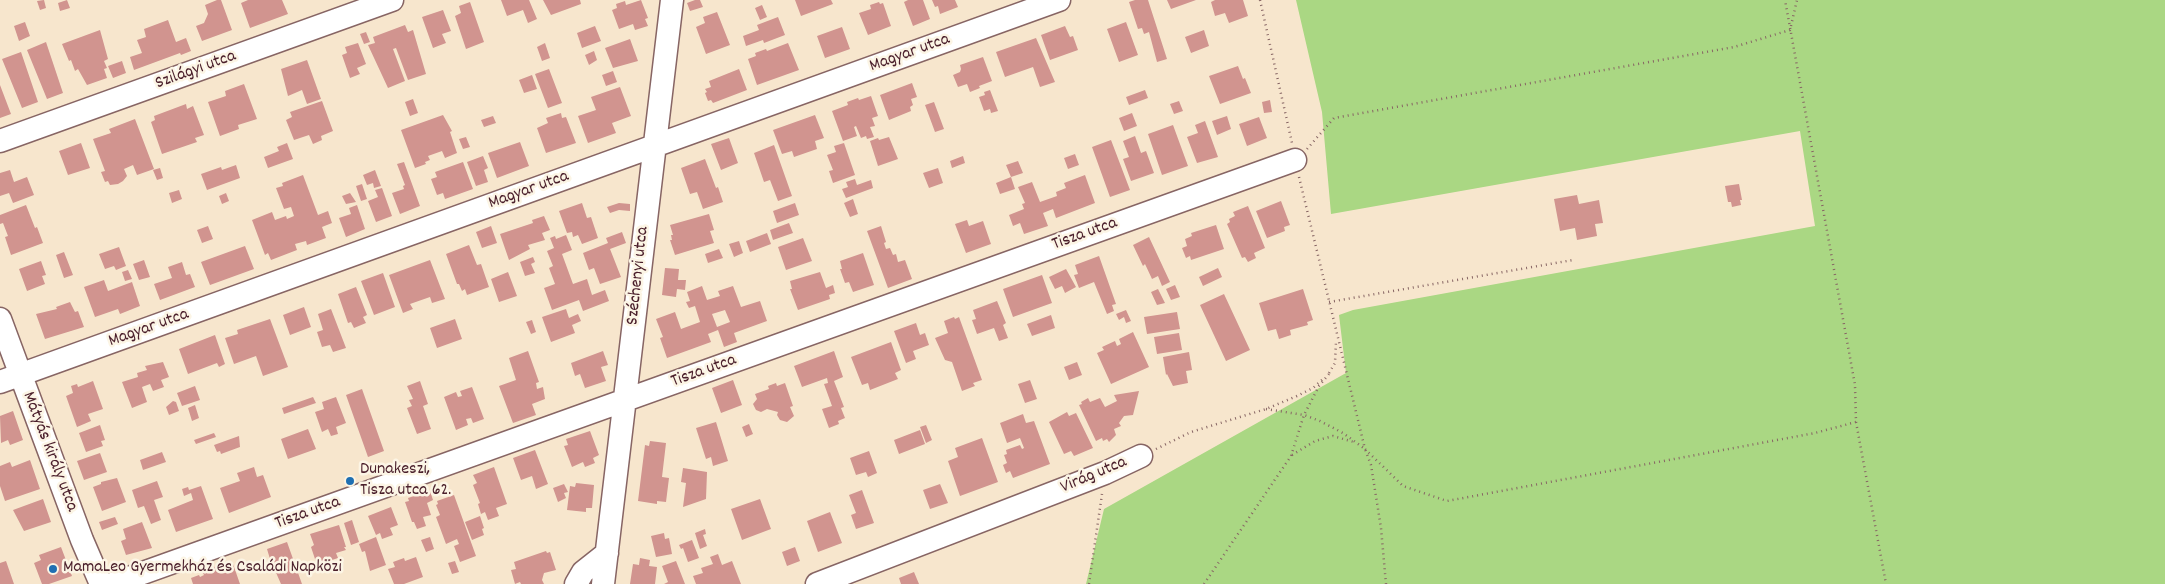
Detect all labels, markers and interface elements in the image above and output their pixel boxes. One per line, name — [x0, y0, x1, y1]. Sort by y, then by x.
street label: Magyar utca — [867, 30, 953, 78]
street label: Szilágyi utca — [153, 46, 239, 96]
street label: Magyar utca — [486, 167, 572, 215]
street label: Tisza utca — [1050, 213, 1120, 257]
street label: Széchenyi utca — [623, 226, 655, 326]
street label: Magyar utca — [106, 305, 192, 353]
street label: Tisza utca — [669, 350, 739, 394]
street label: Mátyás király utca — [16, 389, 82, 515]
street label: Virág utca — [1058, 452, 1130, 500]
place label: Dunakeszi, Tisza utca 62. — [360, 460, 451, 502]
marker: Dunakeszi, Tisza utca 62. — [344, 475, 356, 487]
street label: Tisza utca — [273, 492, 343, 536]
place label: MamaLeo Gyermekház és Családi Napközi — [63, 558, 342, 580]
marker: MamaLeo Gyermekház és Családi Napközi — [47, 563, 59, 575]

